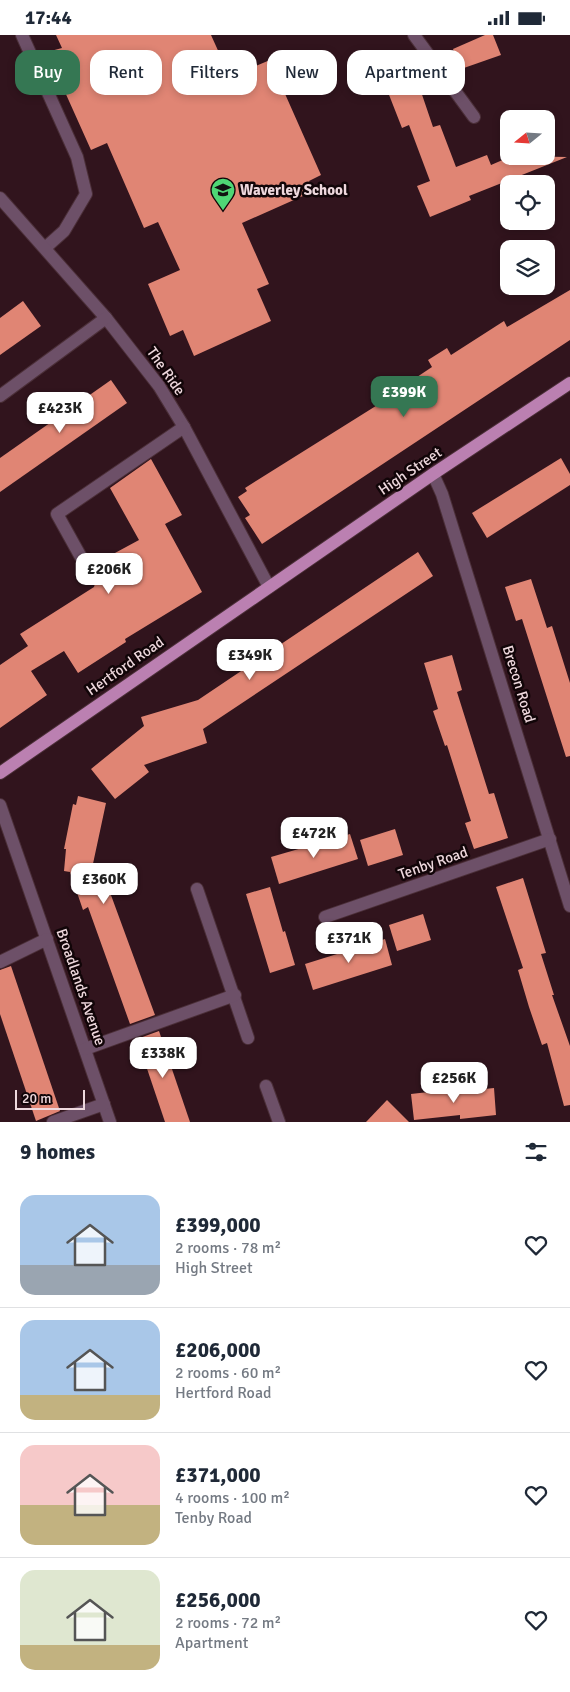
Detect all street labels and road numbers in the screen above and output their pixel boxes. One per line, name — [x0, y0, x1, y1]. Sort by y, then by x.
street label: The Ride — [143, 343, 189, 399]
street label: High Street — [375, 443, 445, 499]
street label: Hertford Road — [83, 633, 167, 699]
street label: Brecon Road — [499, 643, 539, 725]
street label: Tenby Road — [396, 843, 470, 883]
street label: Broadlands Avenue — [53, 926, 109, 1048]

